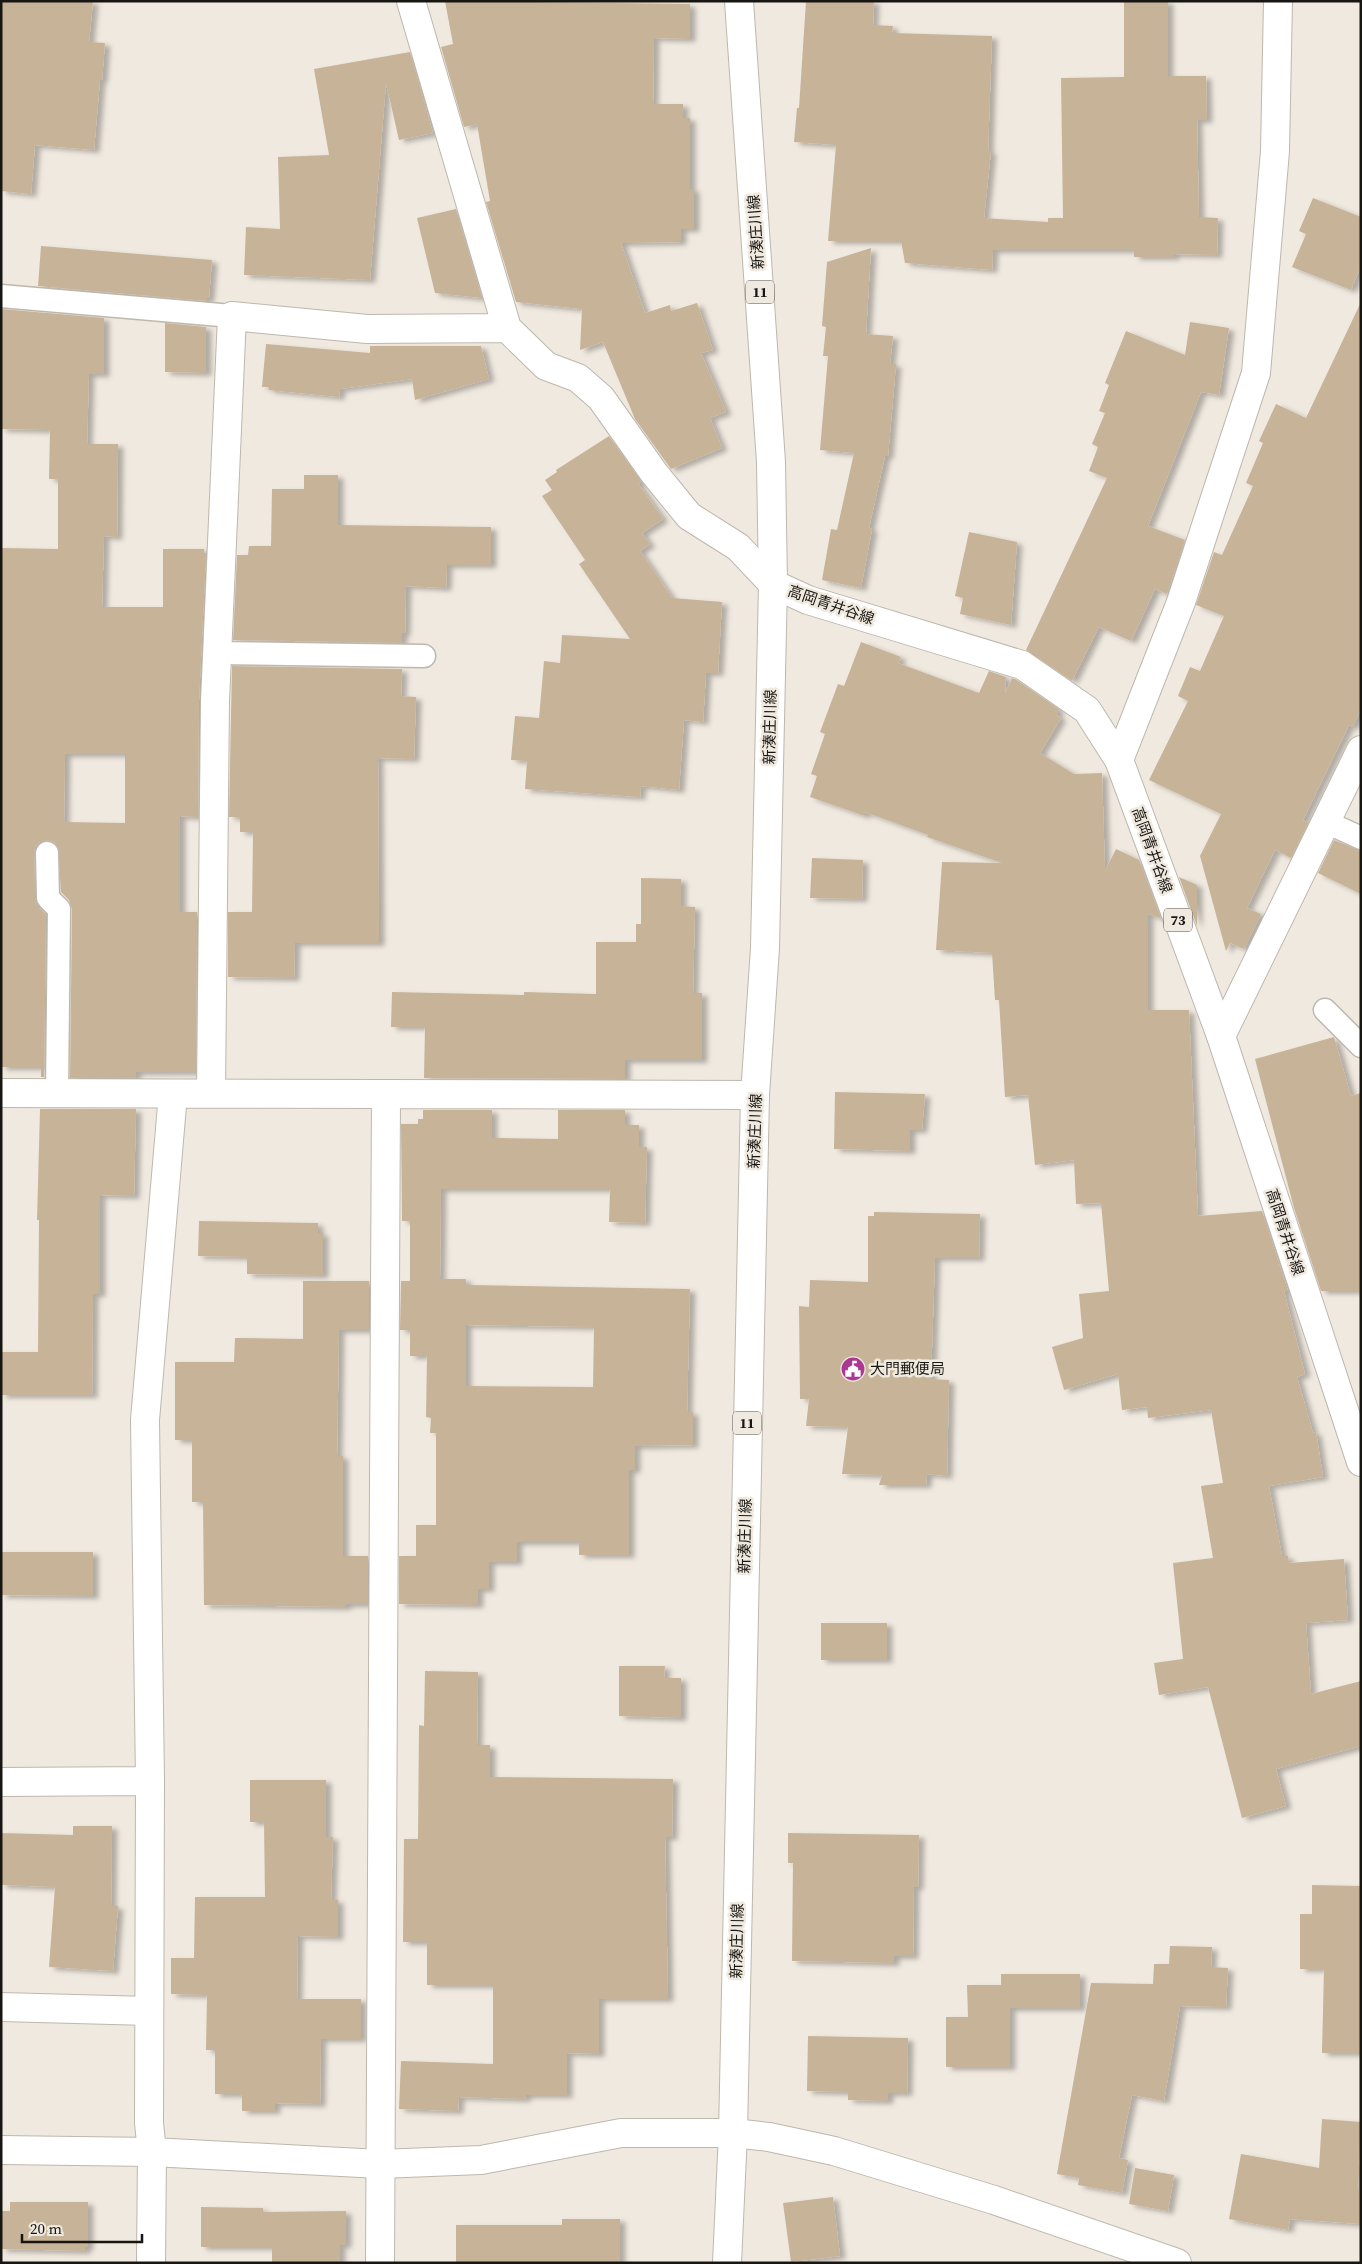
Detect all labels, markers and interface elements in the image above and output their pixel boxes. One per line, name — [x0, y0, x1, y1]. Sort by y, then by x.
street label: 新湊庄川線 — [742, 194, 769, 270]
road number: 11 — [746, 280, 774, 304]
street label: 高岡青井谷線 — [785, 580, 877, 629]
street label: 新湊庄川線 — [758, 689, 781, 765]
street label: 高岡青井谷線 — [1127, 804, 1178, 896]
road number: 73 — [1164, 908, 1192, 932]
street label: 新湊庄川線 — [743, 1093, 766, 1169]
street label: 高岡青井谷線 — [1262, 1186, 1309, 1278]
public building icon: 大門郵便局 — [840, 1356, 866, 1382]
place label: 大門郵便局 — [870, 1358, 945, 1379]
road number: 11 — [733, 1412, 761, 1435]
street label: 新湊庄川線 — [733, 1498, 756, 1574]
street label: 新湊庄川線 — [725, 1903, 748, 1979]
scale bar — [22, 2212, 142, 2244]
text: 20 m — [30, 2218, 62, 2239]

